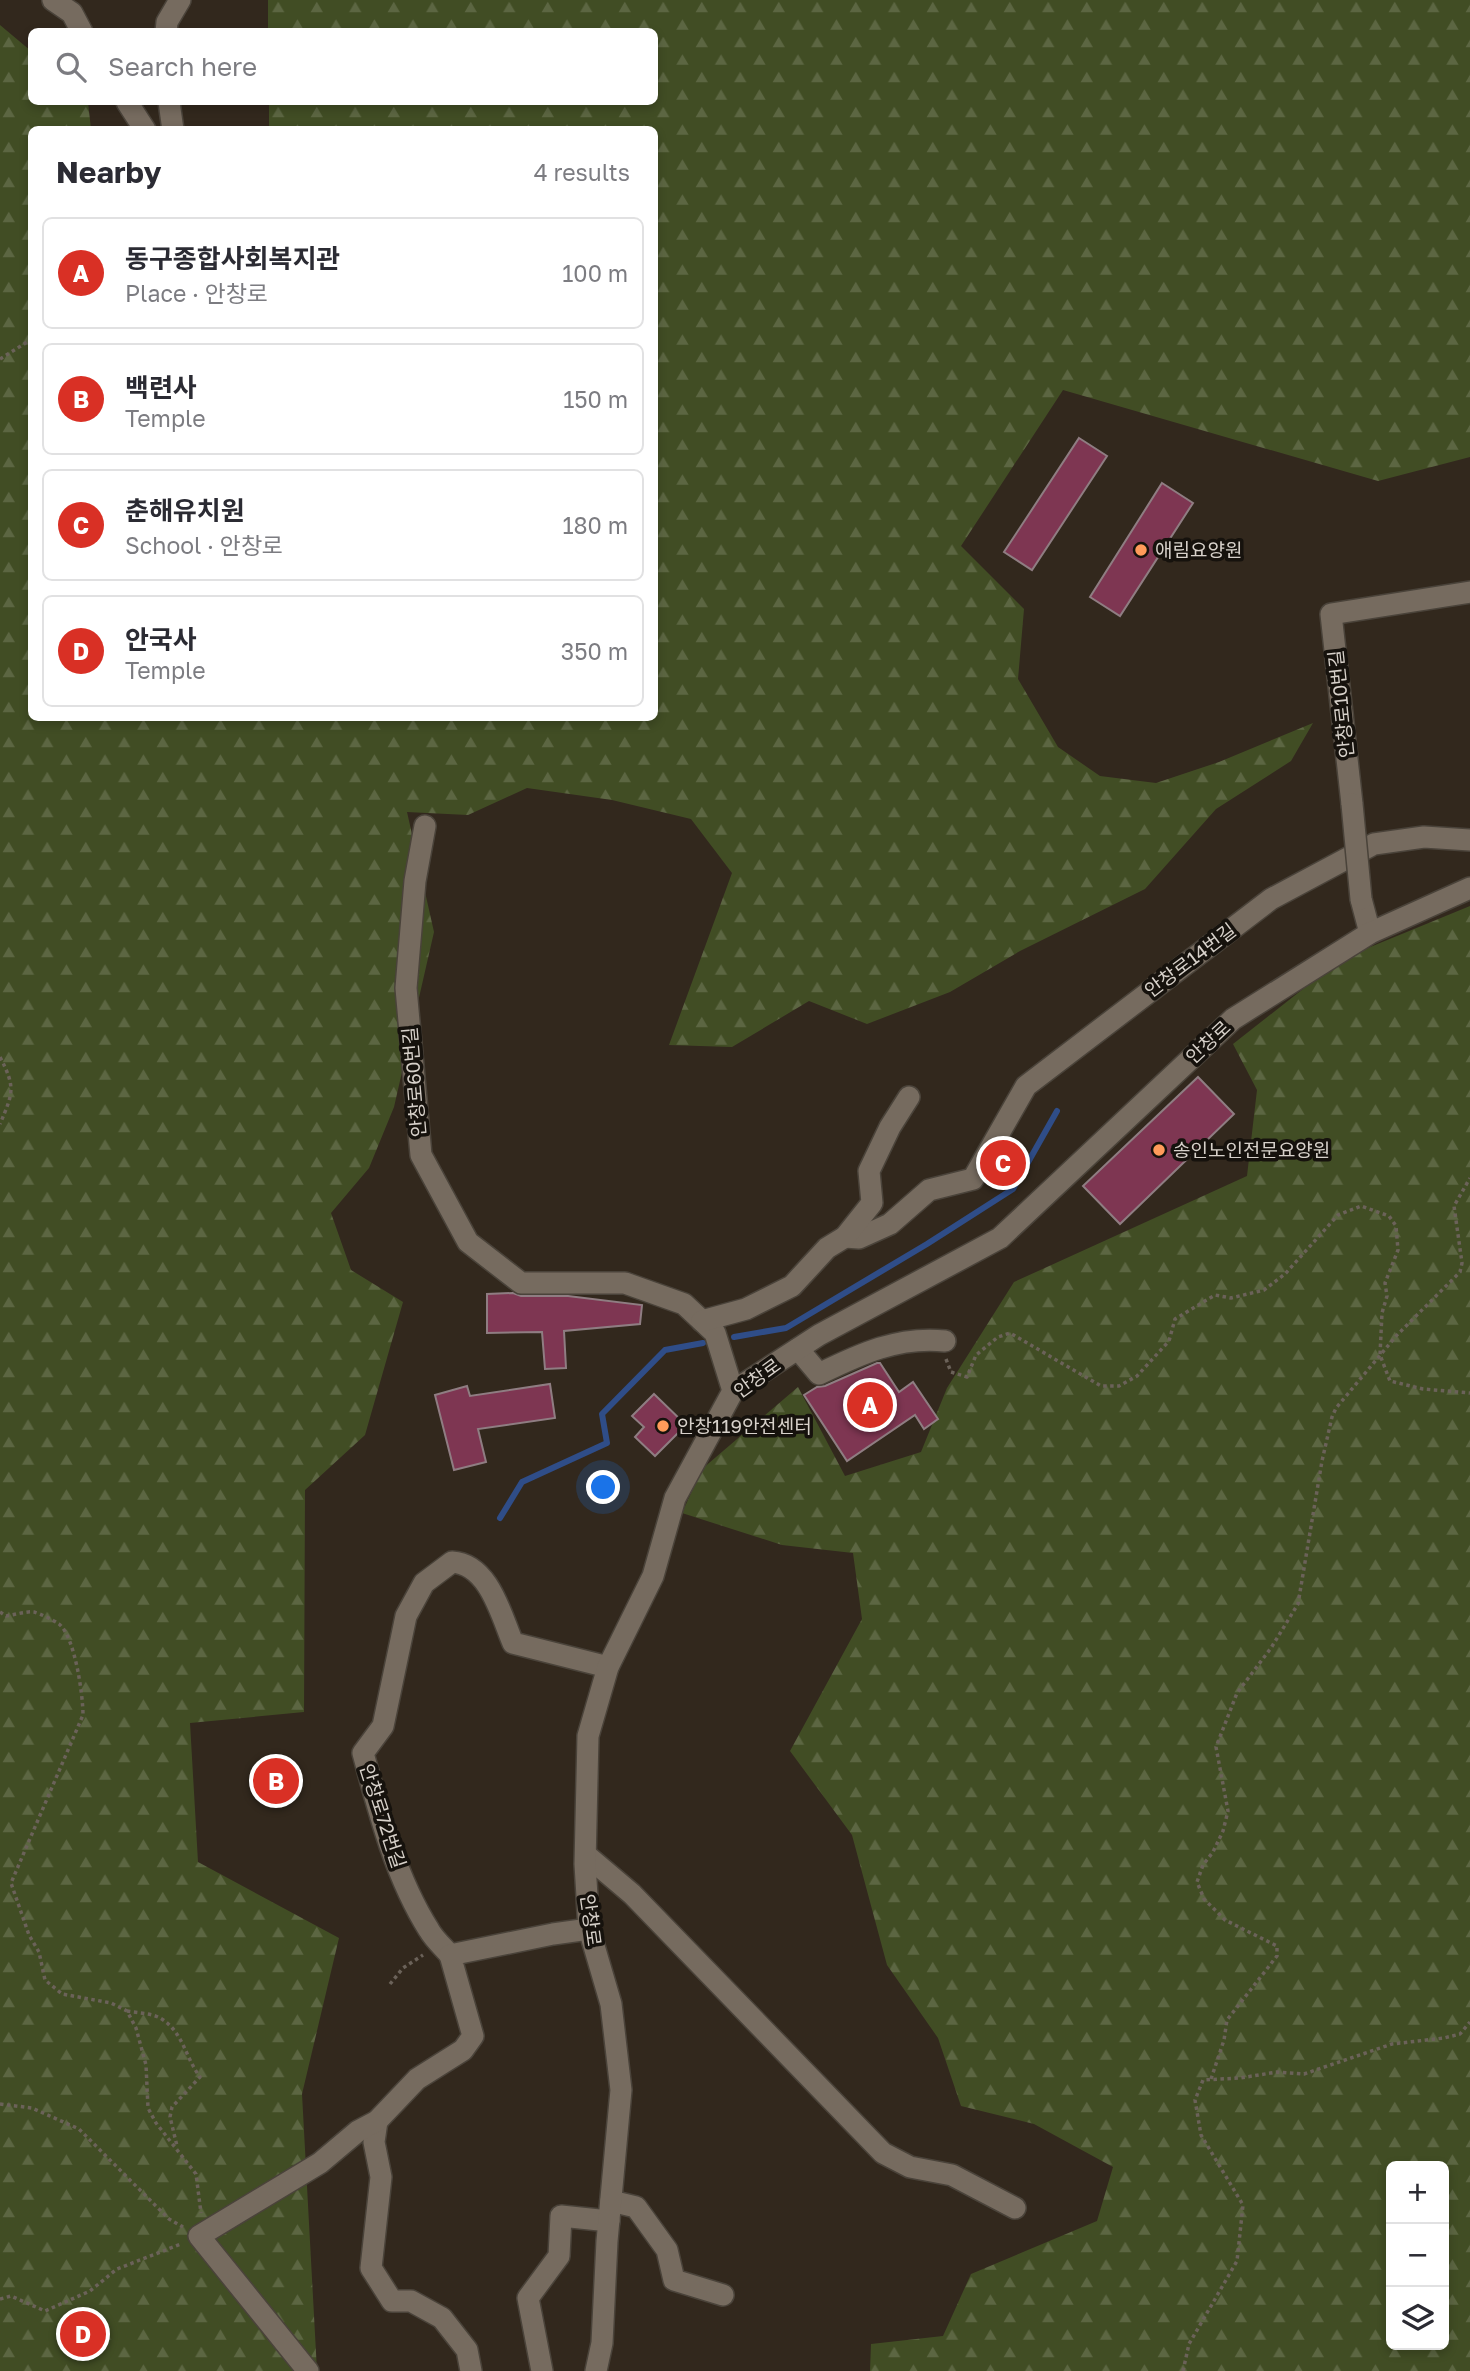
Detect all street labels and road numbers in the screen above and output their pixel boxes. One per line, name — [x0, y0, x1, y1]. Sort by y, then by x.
street label: 안창로10번길 — [1323, 649, 1358, 759]
street label: 안창로14번길 — [1140, 918, 1240, 1001]
street label: 안창로 — [1181, 1015, 1235, 1068]
street label: 안창로60번길 — [397, 1026, 430, 1138]
street label: 안창로 — [729, 1353, 785, 1402]
street label: 안창로72번길 — [356, 1761, 411, 1871]
street label: 안창로 — [576, 1892, 607, 1948]

